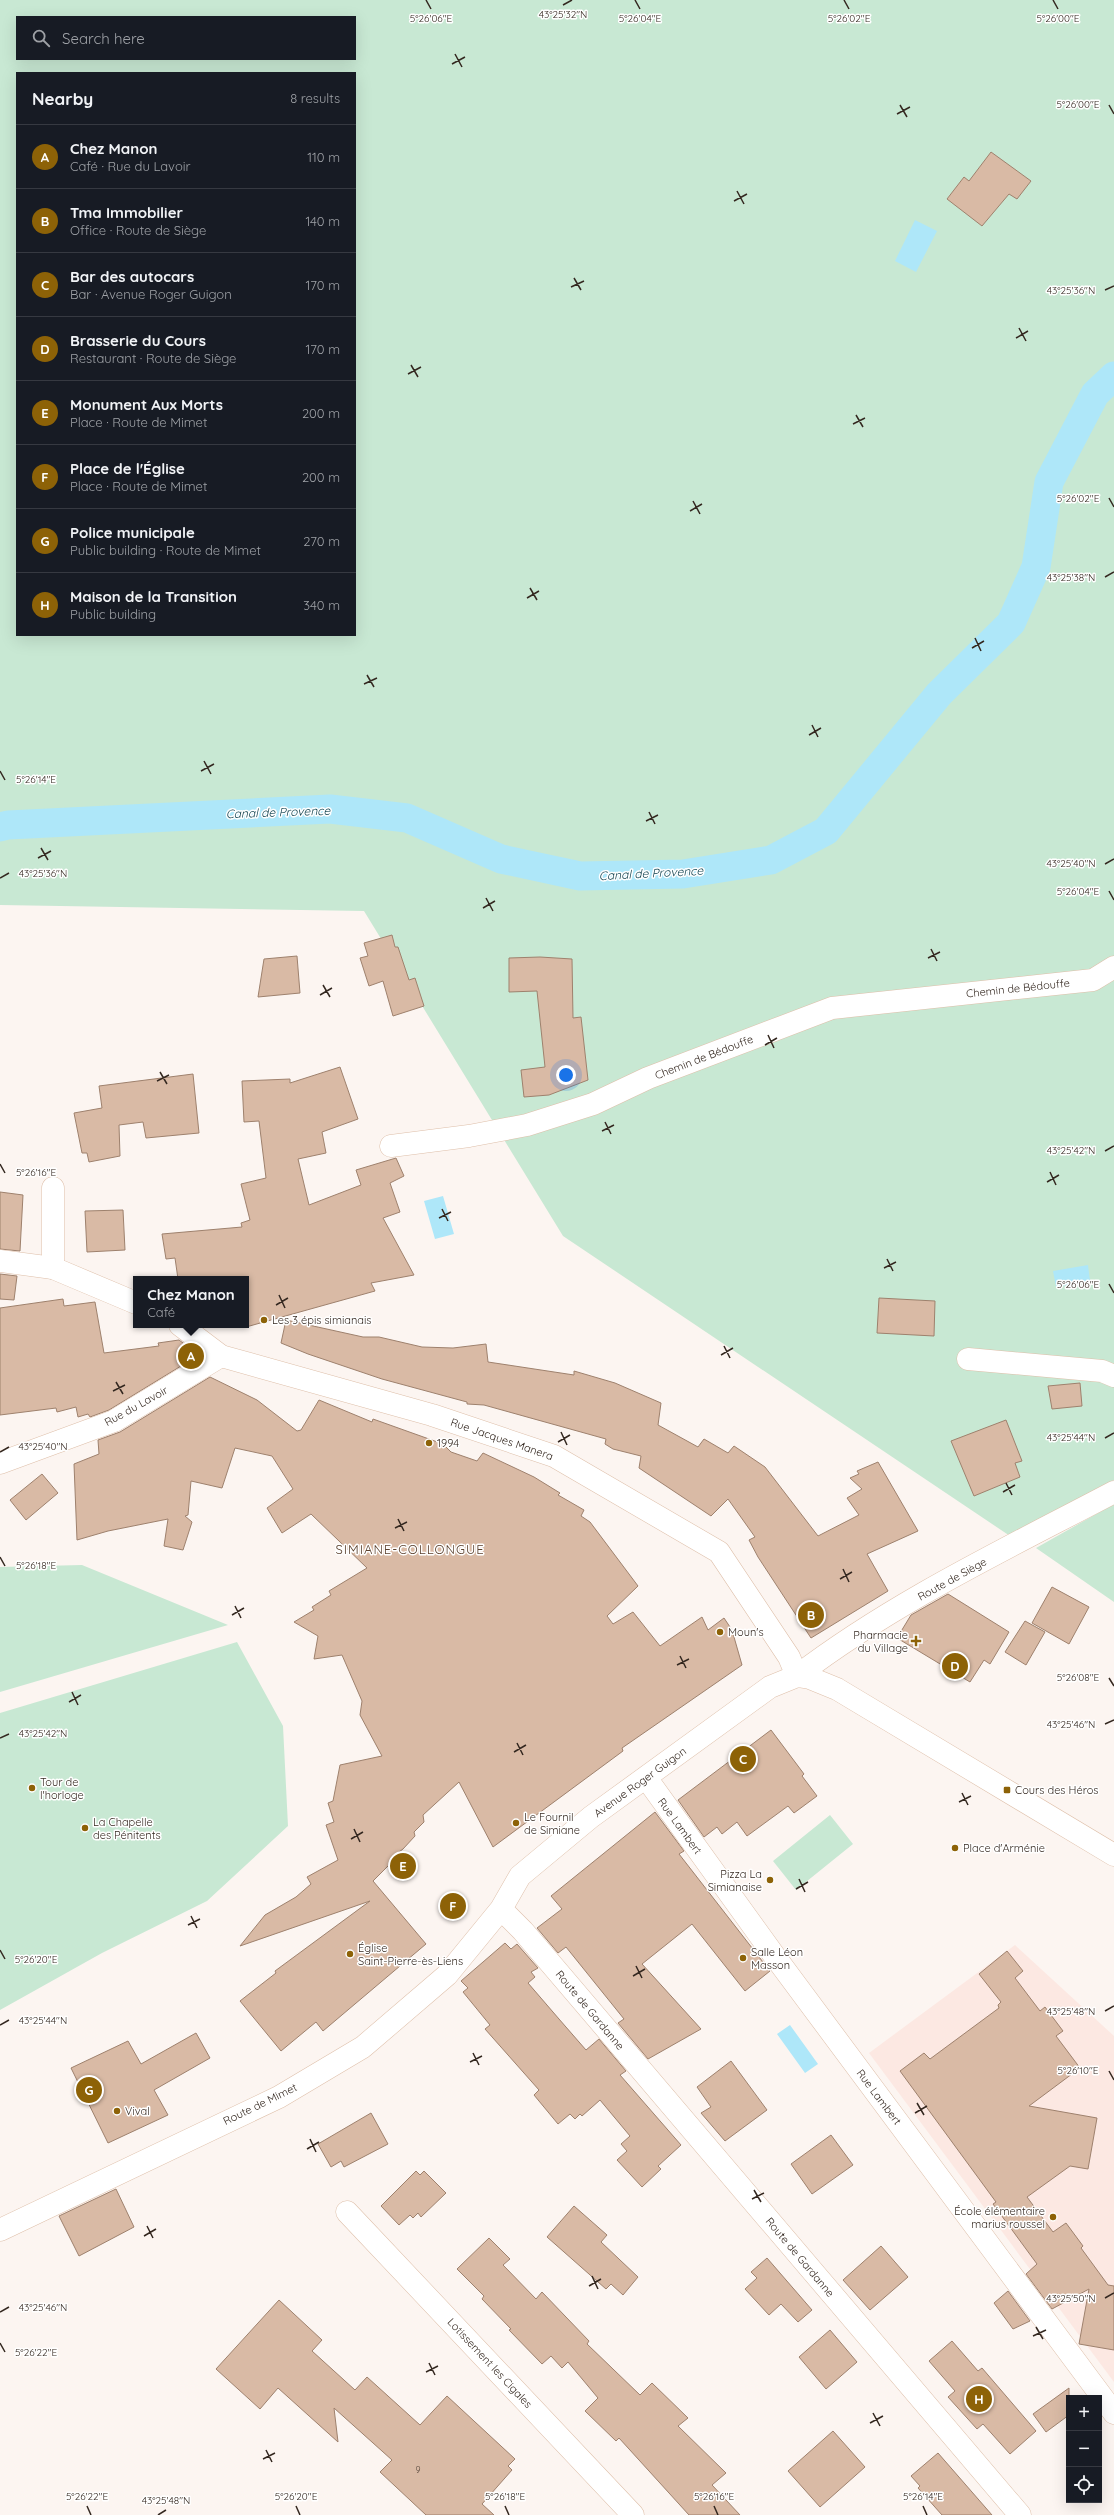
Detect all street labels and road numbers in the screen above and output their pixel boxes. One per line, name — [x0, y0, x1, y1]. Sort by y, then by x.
street label: Chemin de Bédouffe — [965, 976, 1071, 1000]
street label: Chemin de Bédouffe — [653, 1032, 755, 1082]
street label: Rue du Lavoir — [102, 1382, 171, 1429]
street label: Rue Jacques Manera — [449, 1415, 555, 1463]
street label: Route de Siège — [915, 1554, 989, 1604]
street label: Avenue Roger Guigon — [591, 1744, 689, 1820]
street label: Rue Lambert — [655, 1795, 705, 1857]
street label: Route de Gardanne — [553, 1967, 627, 2053]
street label: Rue Lambert — [854, 2066, 905, 2128]
street label: Route de Mimet — [221, 2080, 299, 2128]
street label: Route de Gardanne — [763, 2214, 837, 2300]
street label: Lotissement les Cigales — [445, 2315, 535, 2411]

